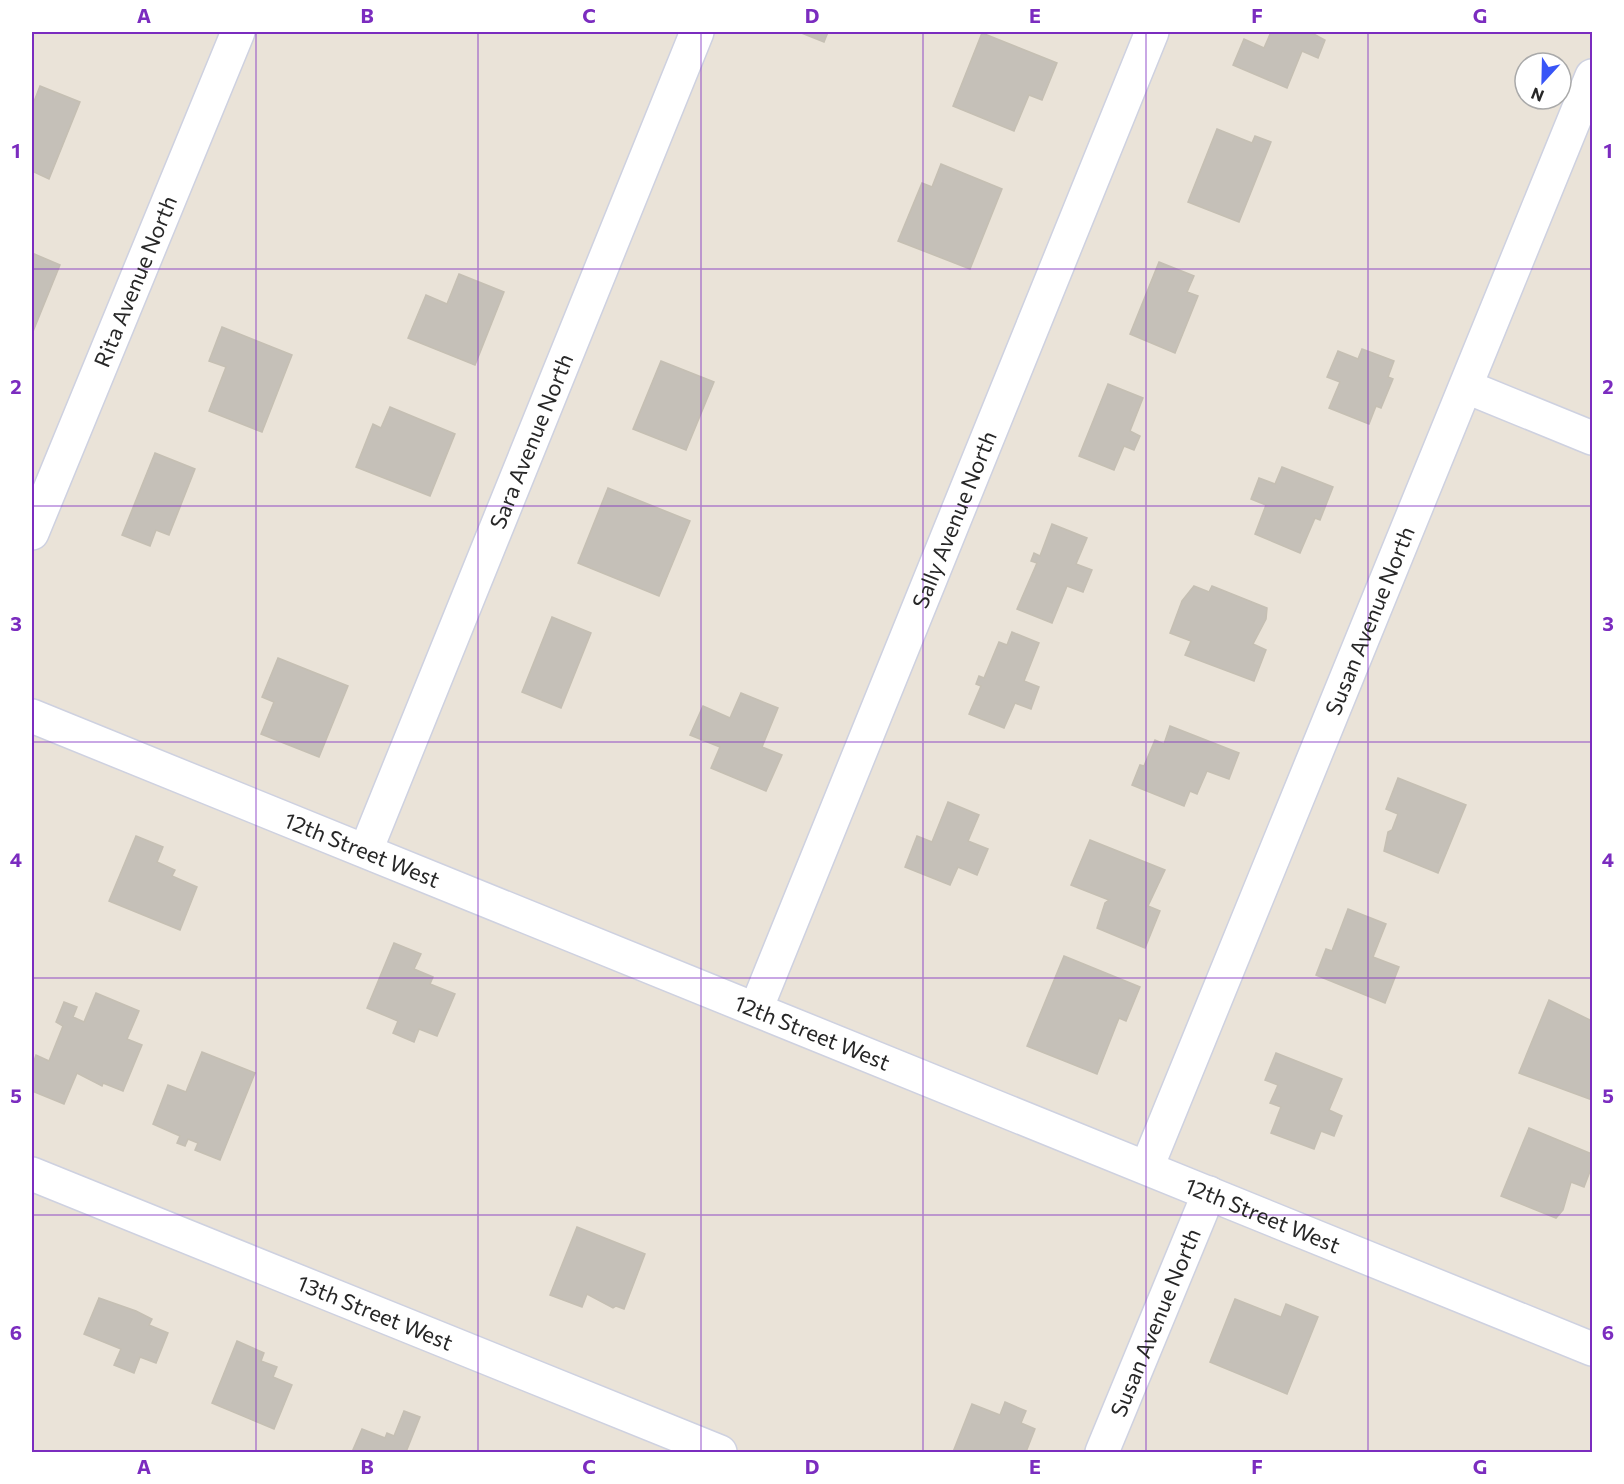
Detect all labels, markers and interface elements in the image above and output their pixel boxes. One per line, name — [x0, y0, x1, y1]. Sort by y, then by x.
text: A — [137, 3, 151, 27]
text: B — [360, 3, 374, 27]
text: C — [582, 3, 596, 27]
text: D — [805, 3, 819, 27]
text: E — [1029, 3, 1041, 27]
text: F — [1251, 3, 1263, 27]
text: G — [1473, 3, 1487, 27]
north arrow — [1513, 51, 1573, 111]
text: N — [1528, 84, 1546, 106]
text: 1 — [11, 138, 21, 162]
text: 1 — [1603, 138, 1613, 162]
street label: Rita Avenue North — [88, 192, 182, 371]
street label: Sara Avenue North — [483, 349, 578, 533]
text: 2 — [10, 374, 22, 398]
text: 2 — [1602, 374, 1614, 398]
street label: Sally Avenue North — [906, 427, 1002, 612]
street label: Susan Avenue North — [1319, 522, 1420, 719]
text: 3 — [10, 611, 22, 635]
text: 3 — [1602, 611, 1614, 635]
street label: 12th Street West — [280, 806, 444, 893]
text: 4 — [10, 847, 22, 871]
text: 4 — [1602, 847, 1614, 871]
street label: 12th Street West — [731, 989, 894, 1076]
text: 5 — [10, 1083, 22, 1107]
text: 5 — [1602, 1083, 1614, 1107]
street label: 12th Street West — [1181, 1171, 1344, 1258]
street label: Susan Avenue North — [1104, 1224, 1206, 1421]
street label: 13th Street West — [293, 1269, 457, 1356]
text: 6 — [10, 1320, 22, 1344]
text: 6 — [1602, 1320, 1614, 1344]
text: A — [137, 1454, 151, 1478]
text: B — [360, 1454, 374, 1478]
text: C — [582, 1454, 596, 1478]
text: D — [805, 1454, 819, 1478]
text: E — [1029, 1454, 1041, 1478]
text: F — [1251, 1454, 1263, 1478]
text: G — [1473, 1454, 1487, 1478]

